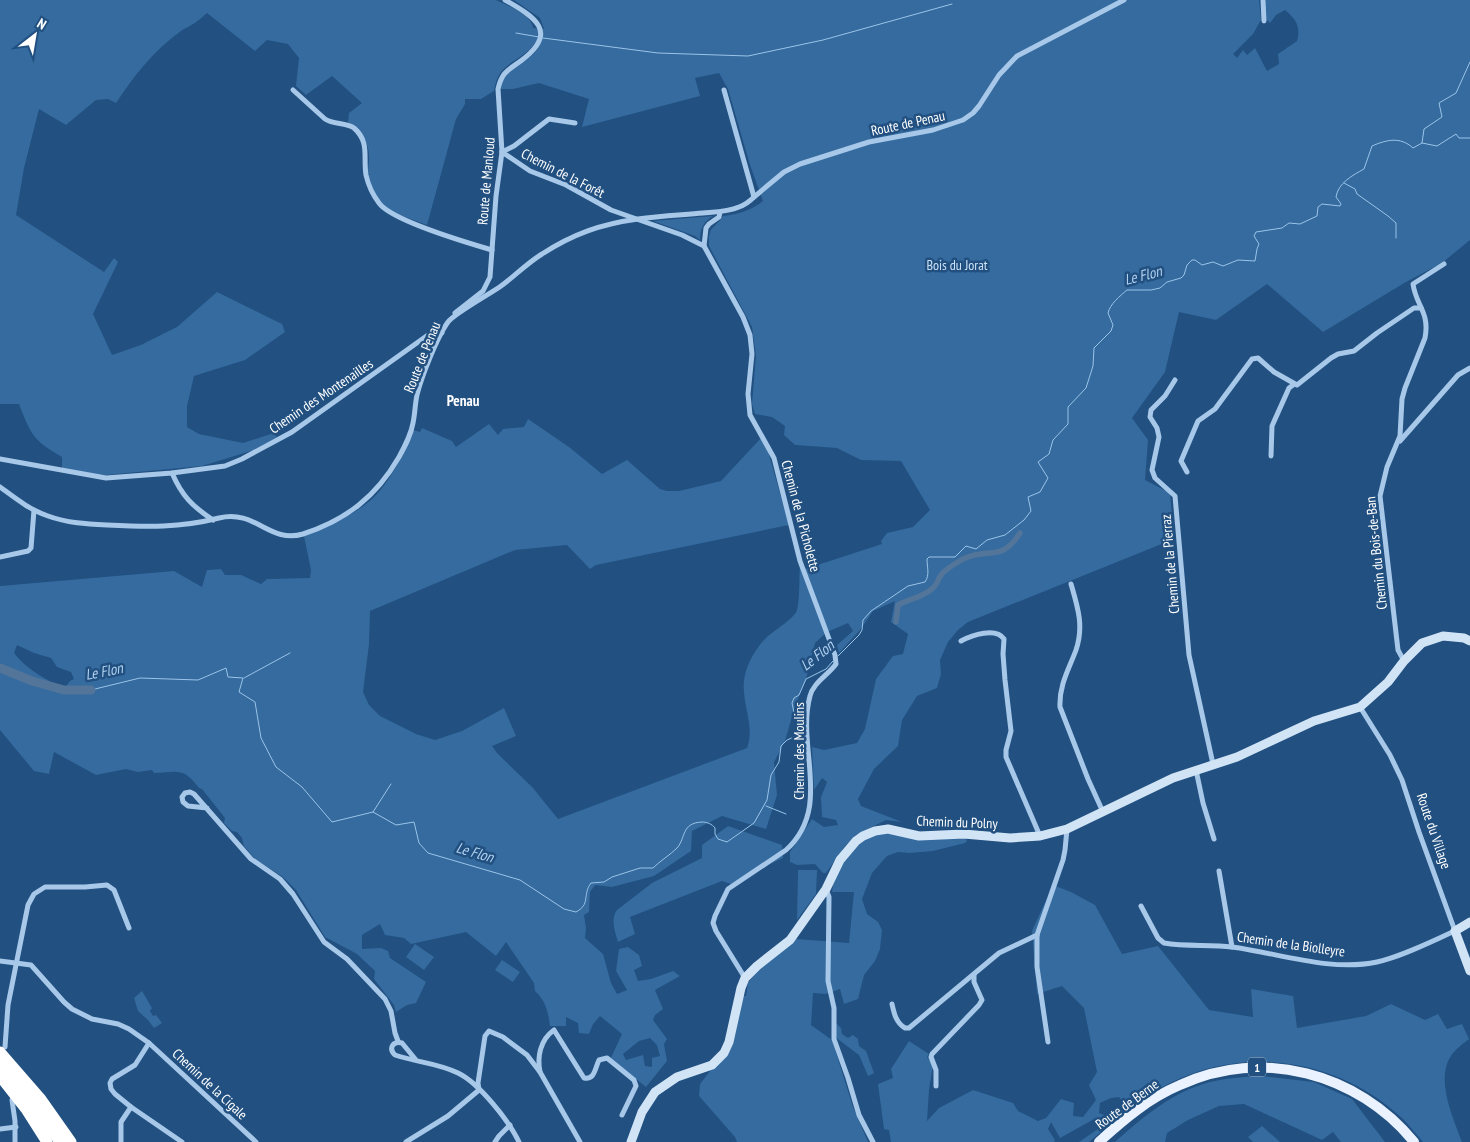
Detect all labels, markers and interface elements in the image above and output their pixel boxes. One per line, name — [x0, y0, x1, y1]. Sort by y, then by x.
north arrow — [10, 10, 60, 60]
text: N — [34, 14, 50, 34]
street label: Route de Penau — [869, 106, 947, 140]
street label: Route de Manloud — [473, 137, 499, 225]
street label: Chemin de la Forêt — [518, 144, 608, 202]
park label: Bois du Jorat — [926, 256, 988, 274]
water label: Le Flon — [1122, 261, 1165, 289]
street label: Route de Penau — [400, 319, 444, 395]
street label: Chemin des Montenailles — [266, 354, 377, 437]
district label: Penau — [447, 391, 480, 410]
street label: Chemin de la Picholette — [777, 458, 825, 574]
street label: Chemin du Bois-de-Ban — [1361, 496, 1391, 610]
street label: Chemin de la Pierraz — [1157, 514, 1183, 614]
water label: Le Flon — [796, 635, 839, 674]
water label: Le Flon — [84, 658, 126, 684]
street label: Chemin des Moulins — [790, 702, 808, 800]
street label: Route du Village — [1413, 791, 1455, 871]
street label: Chemin du Polny — [916, 812, 999, 832]
water label: Le Flon — [454, 838, 497, 867]
street label: Chemin de la Biolleyre — [1236, 928, 1346, 961]
street label: Chemin de la Cigale — [169, 1045, 252, 1124]
road number: 1 — [1248, 1058, 1266, 1076]
street label: Route de Berne — [1092, 1075, 1162, 1133]

